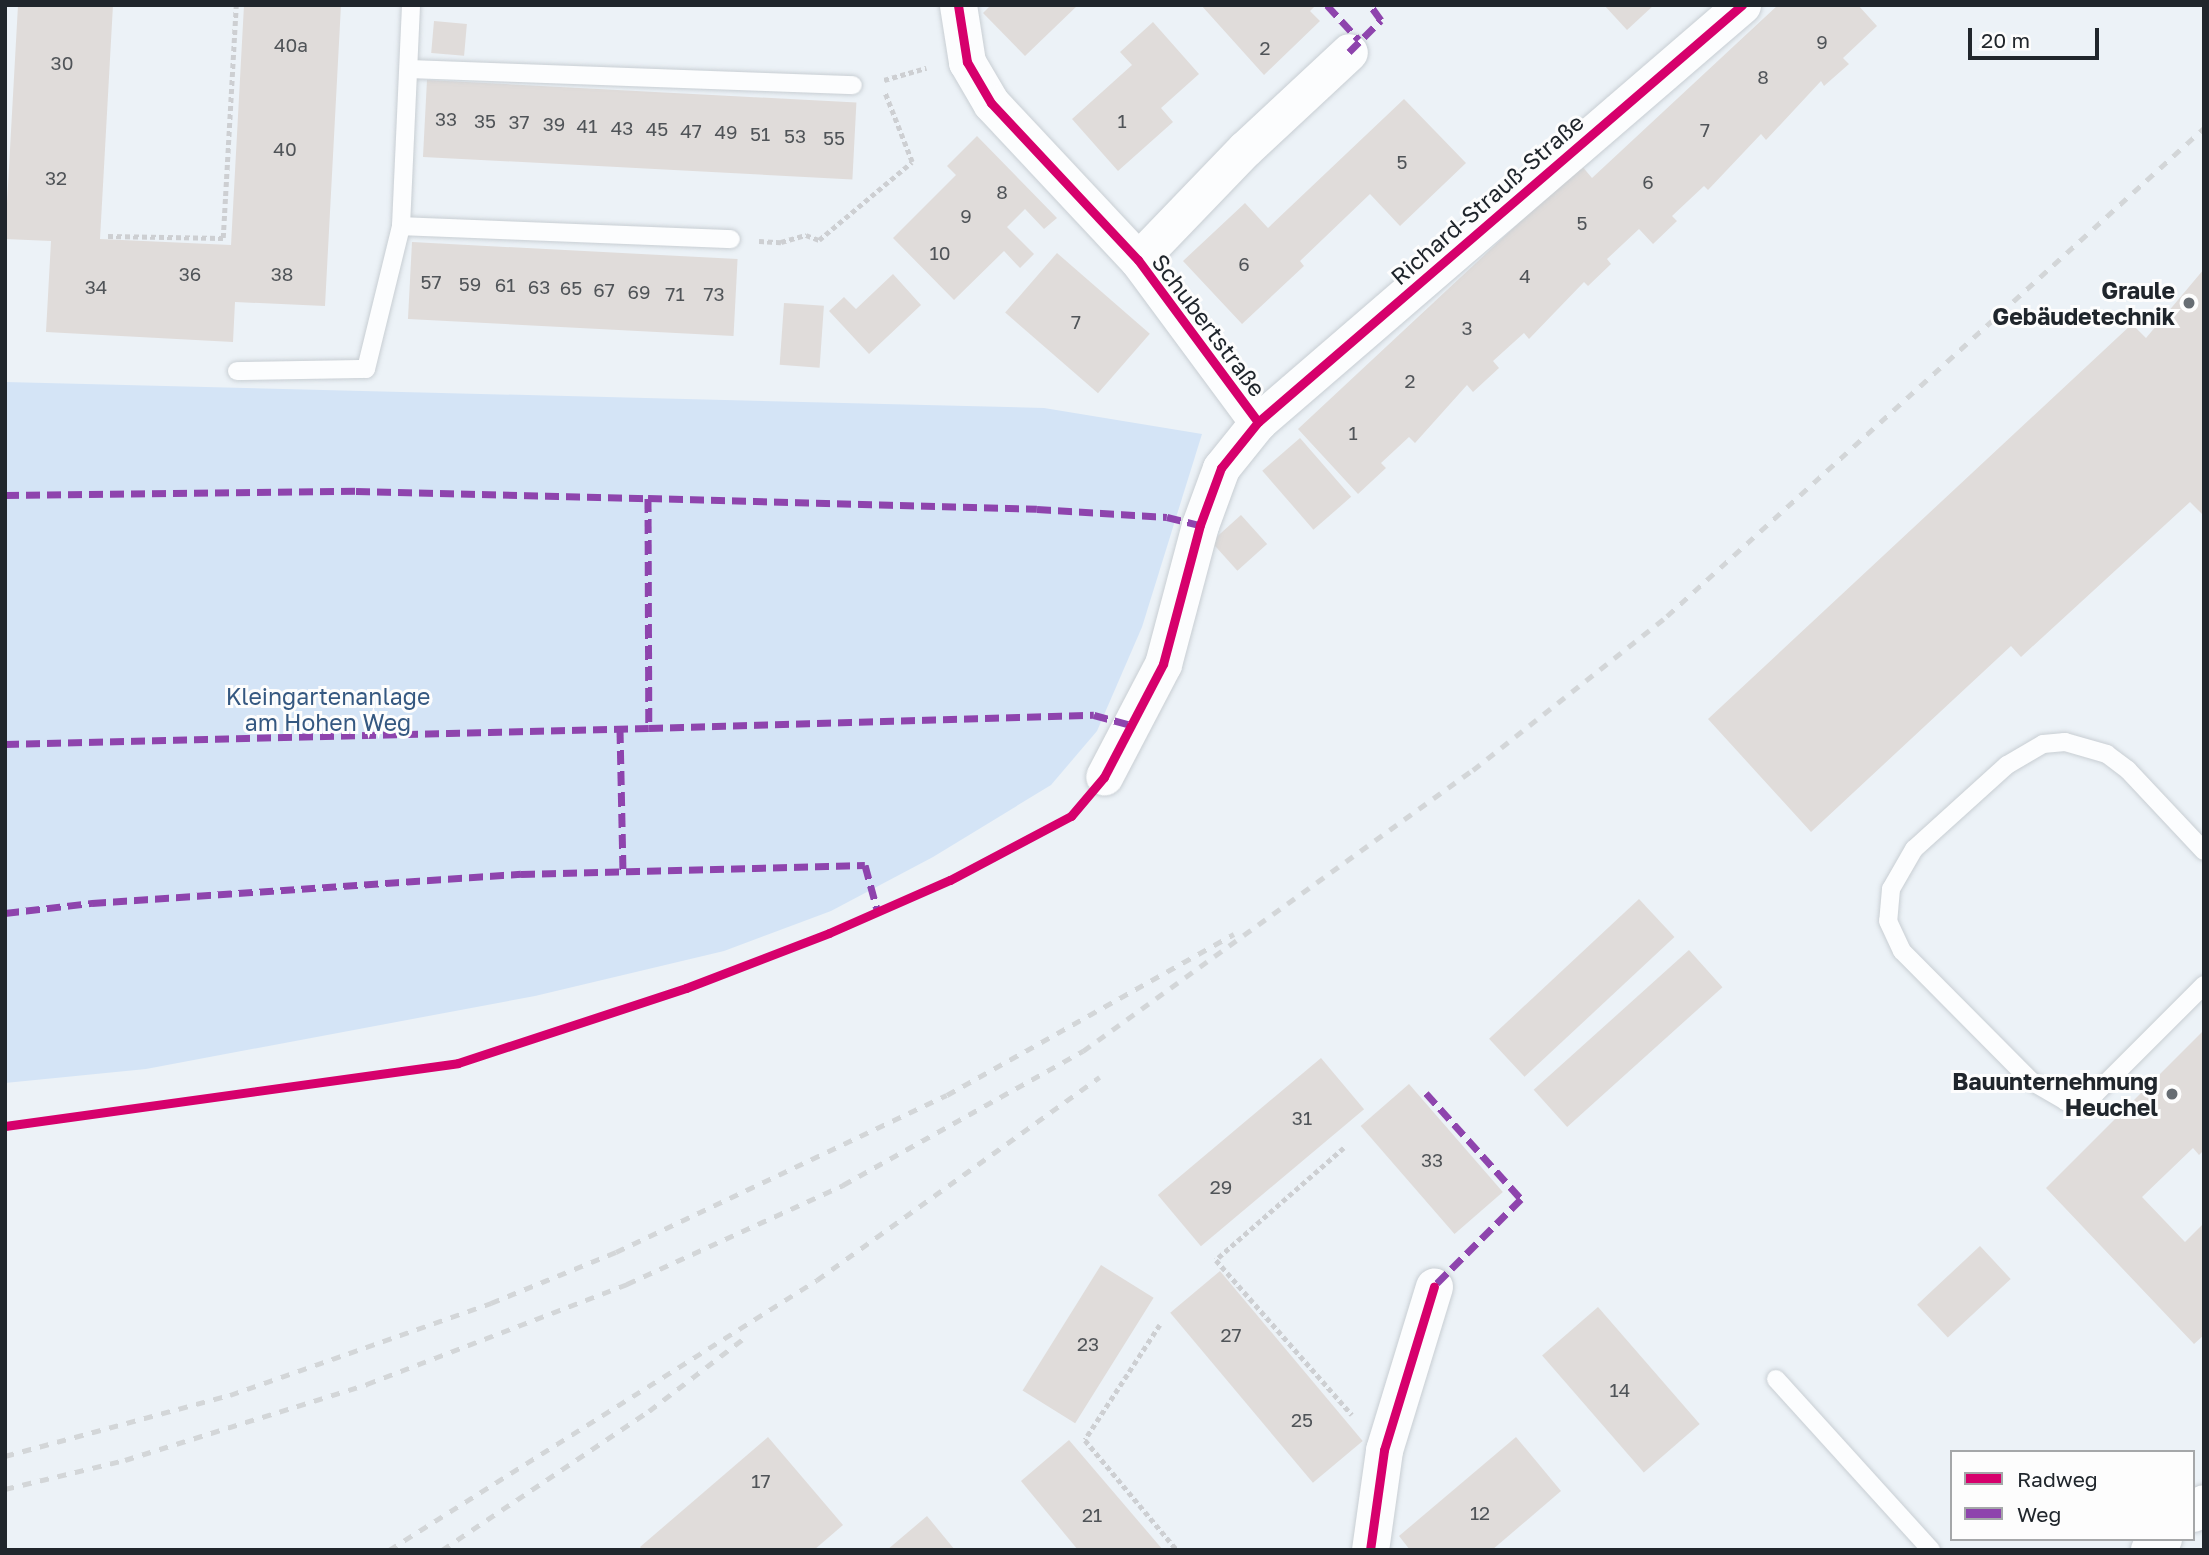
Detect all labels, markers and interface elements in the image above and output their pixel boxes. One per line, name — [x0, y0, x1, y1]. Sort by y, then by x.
scale bar — [1971, 14, 2102, 58]
text: 20 m — [1981, 27, 2030, 53]
house number: 9 — [1816, 31, 1828, 53]
house number: 40a — [274, 34, 308, 56]
house number: 2 — [1259, 37, 1271, 59]
house number: 30 — [51, 52, 73, 74]
house number: 8 — [1757, 66, 1769, 88]
house number: 33 — [435, 108, 457, 130]
street label: Richard-Strauß-Straße — [1385, 108, 1589, 290]
house number: 35 — [474, 110, 496, 132]
house number: 1 — [1117, 110, 1127, 132]
house number: 37 — [508, 111, 530, 133]
house number: 39 — [543, 113, 565, 135]
house number: 41 — [577, 115, 597, 137]
house number: 43 — [611, 117, 633, 139]
house number: 45 — [646, 118, 668, 140]
house number: 7 — [1700, 119, 1710, 141]
house number: 47 — [680, 120, 702, 142]
house number: 49 — [714, 121, 738, 143]
house number: 51 — [750, 123, 770, 145]
house number: 53 — [784, 125, 806, 147]
house number: 55 — [823, 127, 845, 149]
house number: 40 — [273, 138, 297, 160]
house number: 5 — [1396, 151, 1408, 173]
house number: 32 — [45, 167, 67, 189]
house number: 6 — [1642, 171, 1654, 193]
house number: 8 — [996, 181, 1008, 203]
house number: 9 — [960, 205, 972, 227]
house number: 5 — [1576, 212, 1588, 234]
house number: 10 — [930, 242, 950, 264]
street label: Schubertstraße — [1146, 248, 1272, 402]
house number: 6 — [1238, 253, 1250, 275]
house number: 36 — [179, 263, 201, 285]
house number: 38 — [271, 263, 293, 285]
house number: 4 — [1519, 265, 1531, 287]
house number: 57 — [420, 271, 442, 293]
house number: 59 — [459, 273, 481, 295]
house number: 61 — [495, 274, 515, 296]
house number: 34 — [85, 276, 107, 298]
house number: 63 — [528, 276, 550, 298]
place label: Graule Gebäudetechnik — [1992, 276, 2175, 330]
house number: 65 — [560, 277, 582, 299]
house number: 67 — [593, 279, 615, 301]
house number: 69 — [628, 281, 650, 303]
house number: 71 — [665, 283, 685, 305]
house number: 73 — [703, 283, 725, 305]
marker: Graule Gebäudetechnik — [2181, 295, 2197, 311]
house number: 7 — [1071, 311, 1081, 333]
house number: 3 — [1461, 317, 1473, 339]
house number: 2 — [1404, 370, 1416, 392]
house number: 1 — [1348, 422, 1358, 444]
park label: Kleingartenanlage am Hohen Weg — [226, 682, 430, 736]
place label: Bauunternehmung Heuchel — [1952, 1067, 2158, 1121]
marker: Bauunternehmung Heuchel — [2164, 1086, 2180, 1102]
house number: 31 — [1292, 1107, 1312, 1129]
house number: 33 — [1421, 1149, 1443, 1171]
house number: 29 — [1210, 1176, 1232, 1198]
house number: 27 — [1220, 1324, 1242, 1346]
house number: 23 — [1077, 1333, 1099, 1355]
house number: 14 — [1610, 1379, 1630, 1401]
house number: 25 — [1291, 1409, 1313, 1431]
legend — [1950, 1450, 2195, 1541]
text: Radweg — [2017, 1466, 2098, 1492]
house number: 17 — [751, 1470, 771, 1492]
text: Weg — [2017, 1501, 2061, 1527]
house number: 12 — [1470, 1502, 1490, 1524]
house number: 21 — [1082, 1504, 1102, 1526]

